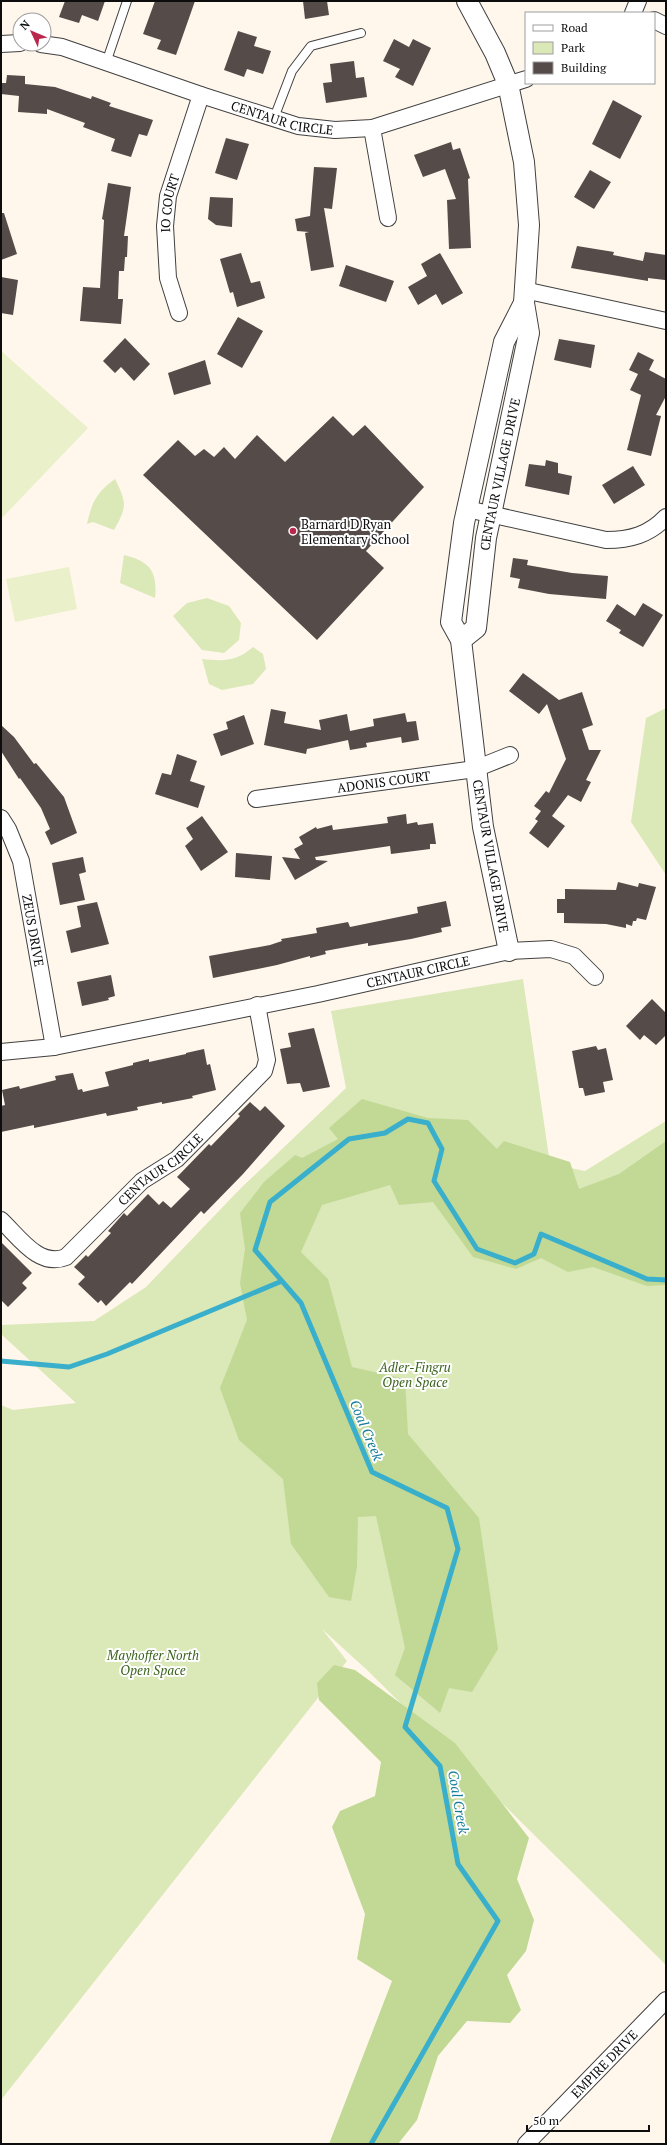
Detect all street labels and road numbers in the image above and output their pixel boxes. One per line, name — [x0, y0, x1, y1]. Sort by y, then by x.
street label: CENTAUR CIRCLE — [229, 96, 334, 139]
street label: IO COURT — [156, 171, 184, 233]
street label: CENTAUR VILLAGE DRIVE — [476, 396, 524, 551]
street label: ADONIS COURT — [336, 766, 432, 797]
street label: CENTAUR VILLAGE DRIVE — [469, 778, 513, 934]
street label: ZEUS DRIVE — [18, 893, 49, 968]
street label: CENTAUR CIRCLE — [365, 951, 471, 992]
street label: CENTAUR CIRCLE — [114, 1129, 207, 1209]
street label: EMPIRE DRIVE — [567, 2026, 641, 2102]

